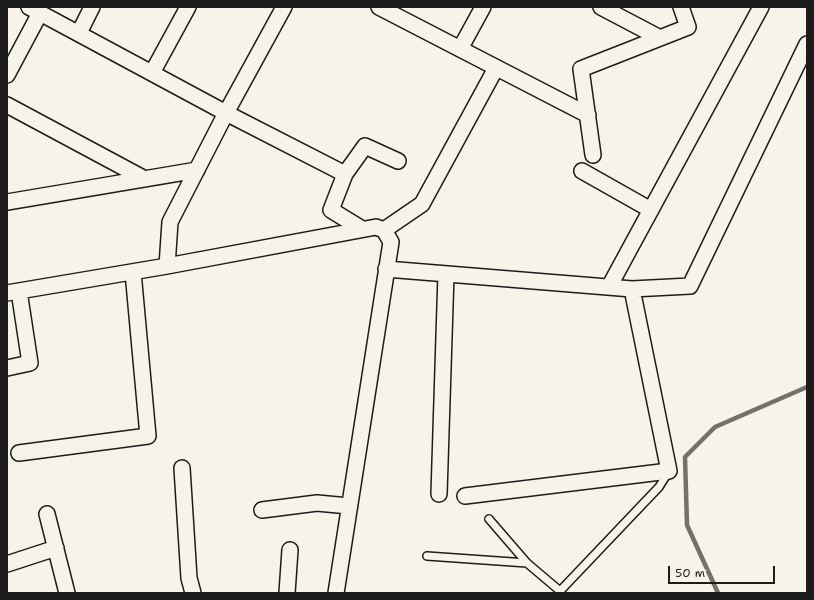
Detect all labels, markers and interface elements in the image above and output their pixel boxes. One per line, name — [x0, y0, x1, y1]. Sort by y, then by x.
scale bar — [670, 558, 777, 584]
text: 50 m — [675, 565, 705, 581]

